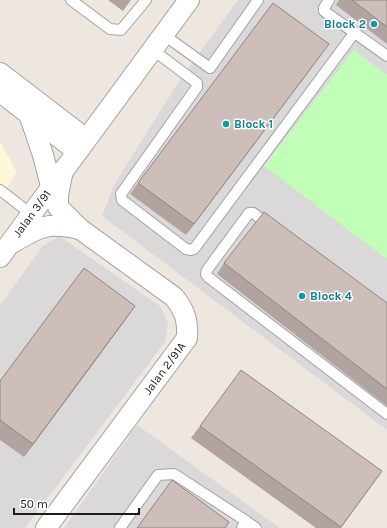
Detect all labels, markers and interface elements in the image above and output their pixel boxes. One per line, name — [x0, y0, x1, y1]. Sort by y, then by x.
place label: Block 2 — [324, 17, 366, 31]
marker: Block 2 — [369, 19, 379, 29]
place label: Block 1 — [234, 117, 273, 131]
marker: Block 1 — [221, 119, 231, 129]
street label: Jalan 3/91 — [10, 187, 54, 240]
place label: Block 4 — [310, 289, 352, 303]
marker: Block 4 — [297, 291, 307, 301]
street label: Jalan 2/91A — [141, 339, 189, 397]
scale bar — [14, 490, 139, 516]
text: 50 m — [20, 497, 48, 511]

